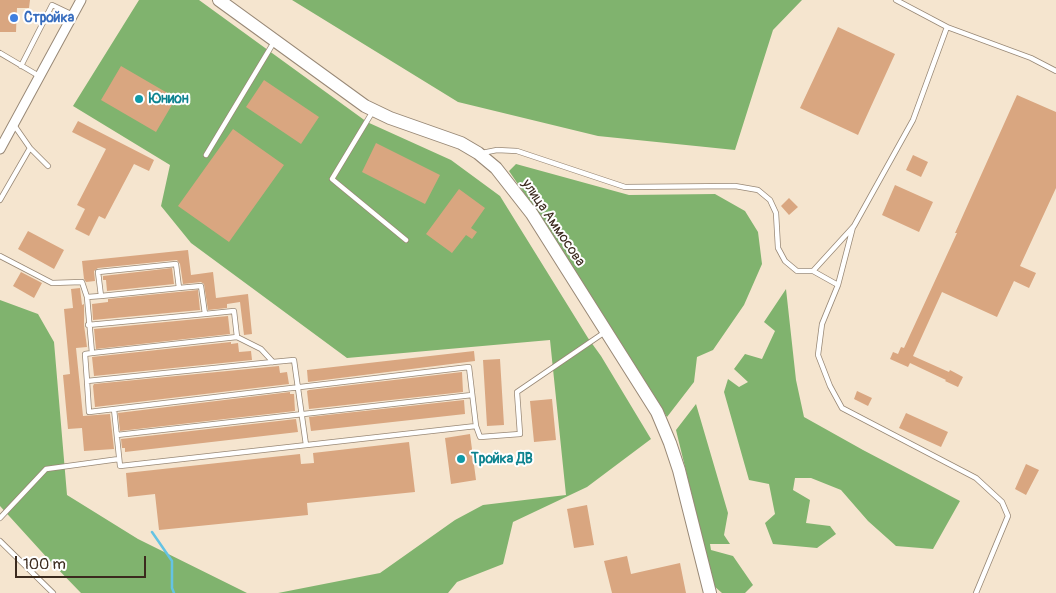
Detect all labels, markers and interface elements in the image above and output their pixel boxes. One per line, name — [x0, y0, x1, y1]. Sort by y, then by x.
place label: Стройка — [24, 10, 74, 26]
marker: Стройка — [8, 12, 20, 24]
place label: Юнион — [149, 91, 189, 107]
marker: Юнион — [133, 93, 145, 105]
street label: улица Аммосова — [518, 176, 588, 270]
place label: Тройка ДВ — [471, 451, 533, 467]
marker: Тройка ДВ — [455, 453, 467, 465]
scale bar — [18, 546, 149, 578]
text: 100 m — [23, 555, 66, 574]

